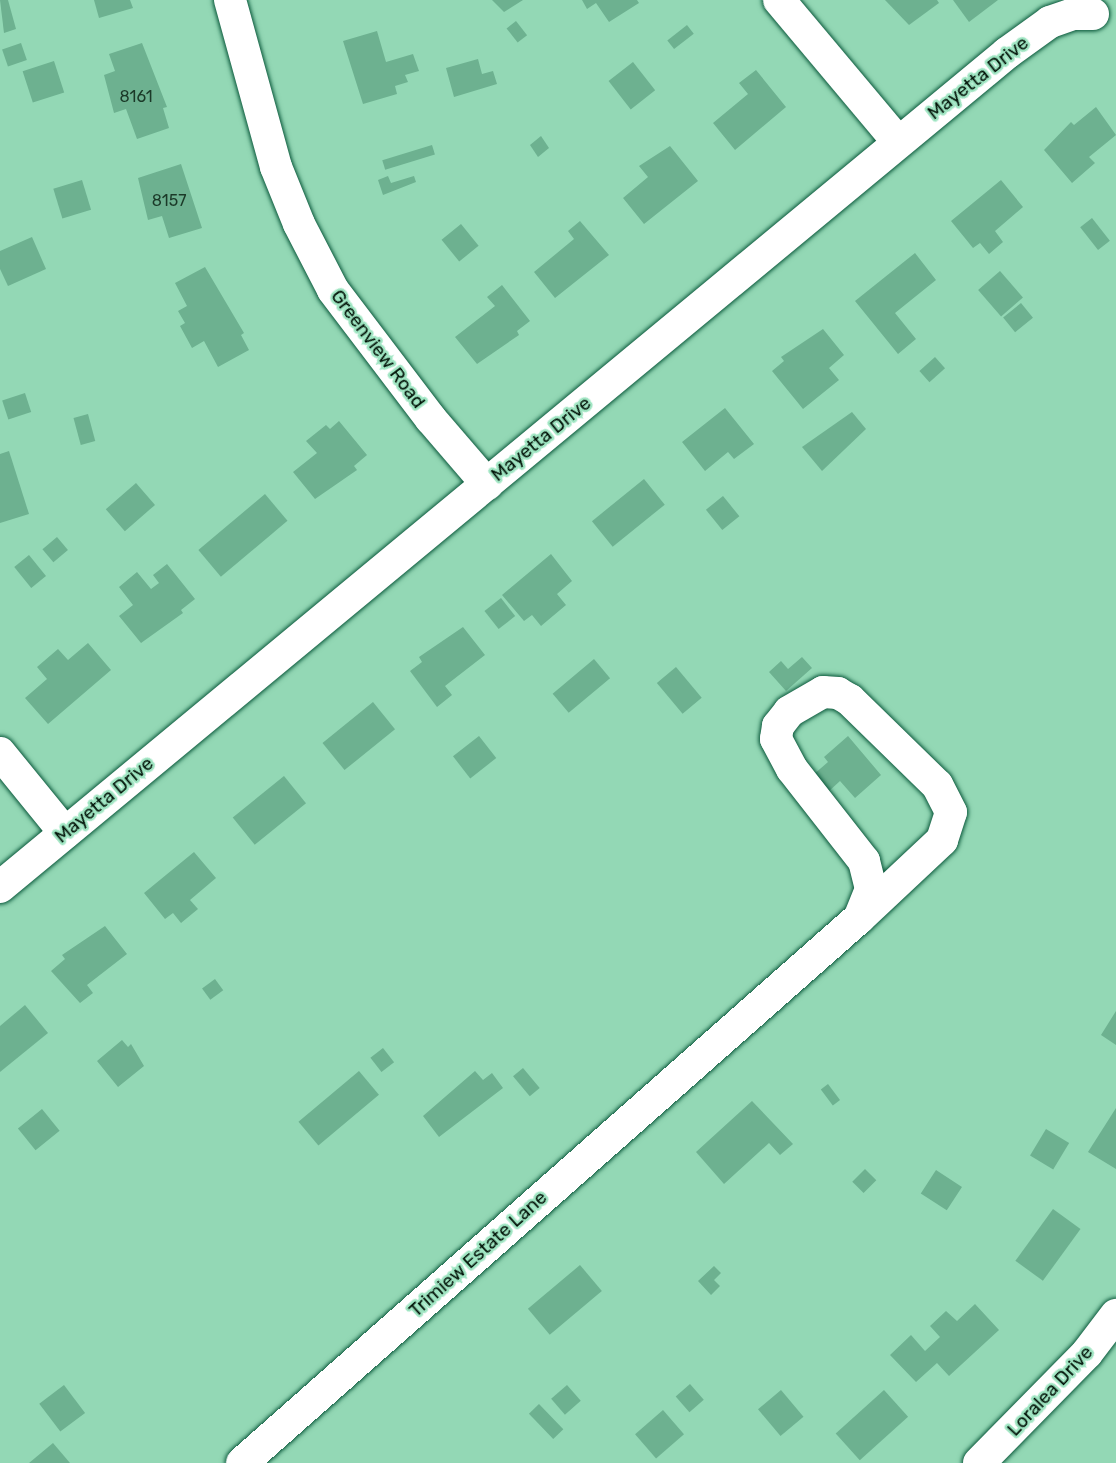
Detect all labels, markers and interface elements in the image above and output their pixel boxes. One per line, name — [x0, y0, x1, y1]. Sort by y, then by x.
street label: Mayetta Drive — [923, 32, 1033, 124]
house number: 8161 — [119, 87, 153, 107]
house number: 8157 — [152, 191, 186, 211]
street label: Greenview Road — [326, 285, 430, 413]
street label: Mayetta Drive — [486, 392, 596, 486]
street label: Mayetta Drive — [50, 752, 158, 848]
street label: Trimiew Estate Lane — [404, 1186, 552, 1322]
street label: Loralea Drive — [1002, 1341, 1098, 1441]

